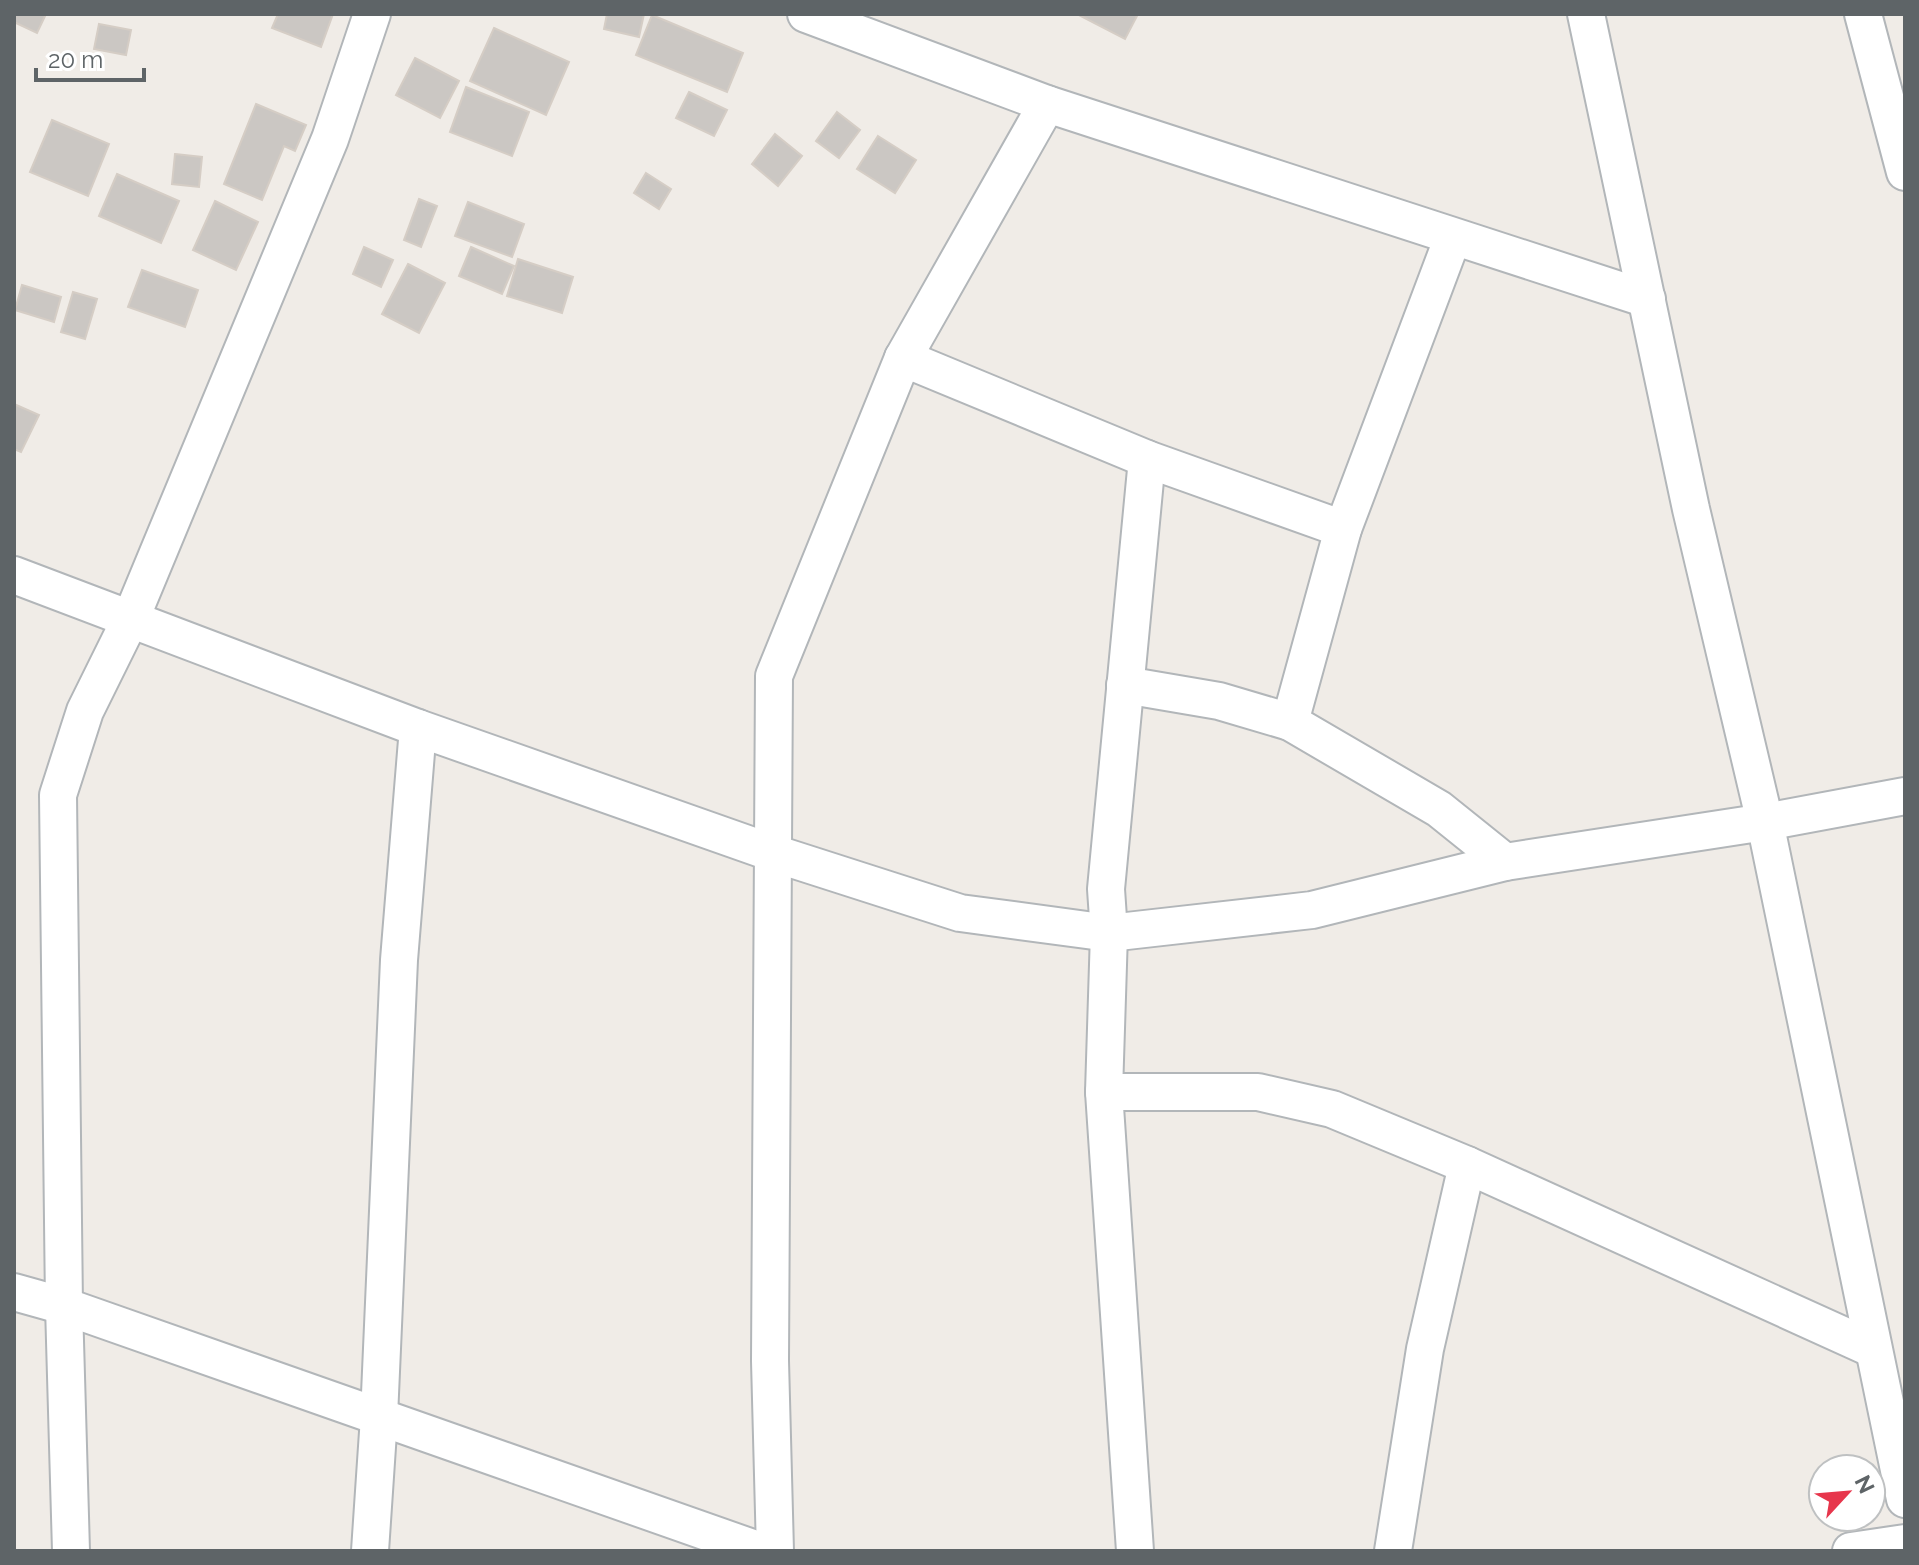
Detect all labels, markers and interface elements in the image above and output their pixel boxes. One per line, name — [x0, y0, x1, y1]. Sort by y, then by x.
scale bar — [36, 32, 144, 82]
text: 20 m — [48, 45, 103, 74]
north arrow — [1807, 1453, 1887, 1533]
text: N — [1850, 1471, 1880, 1497]

